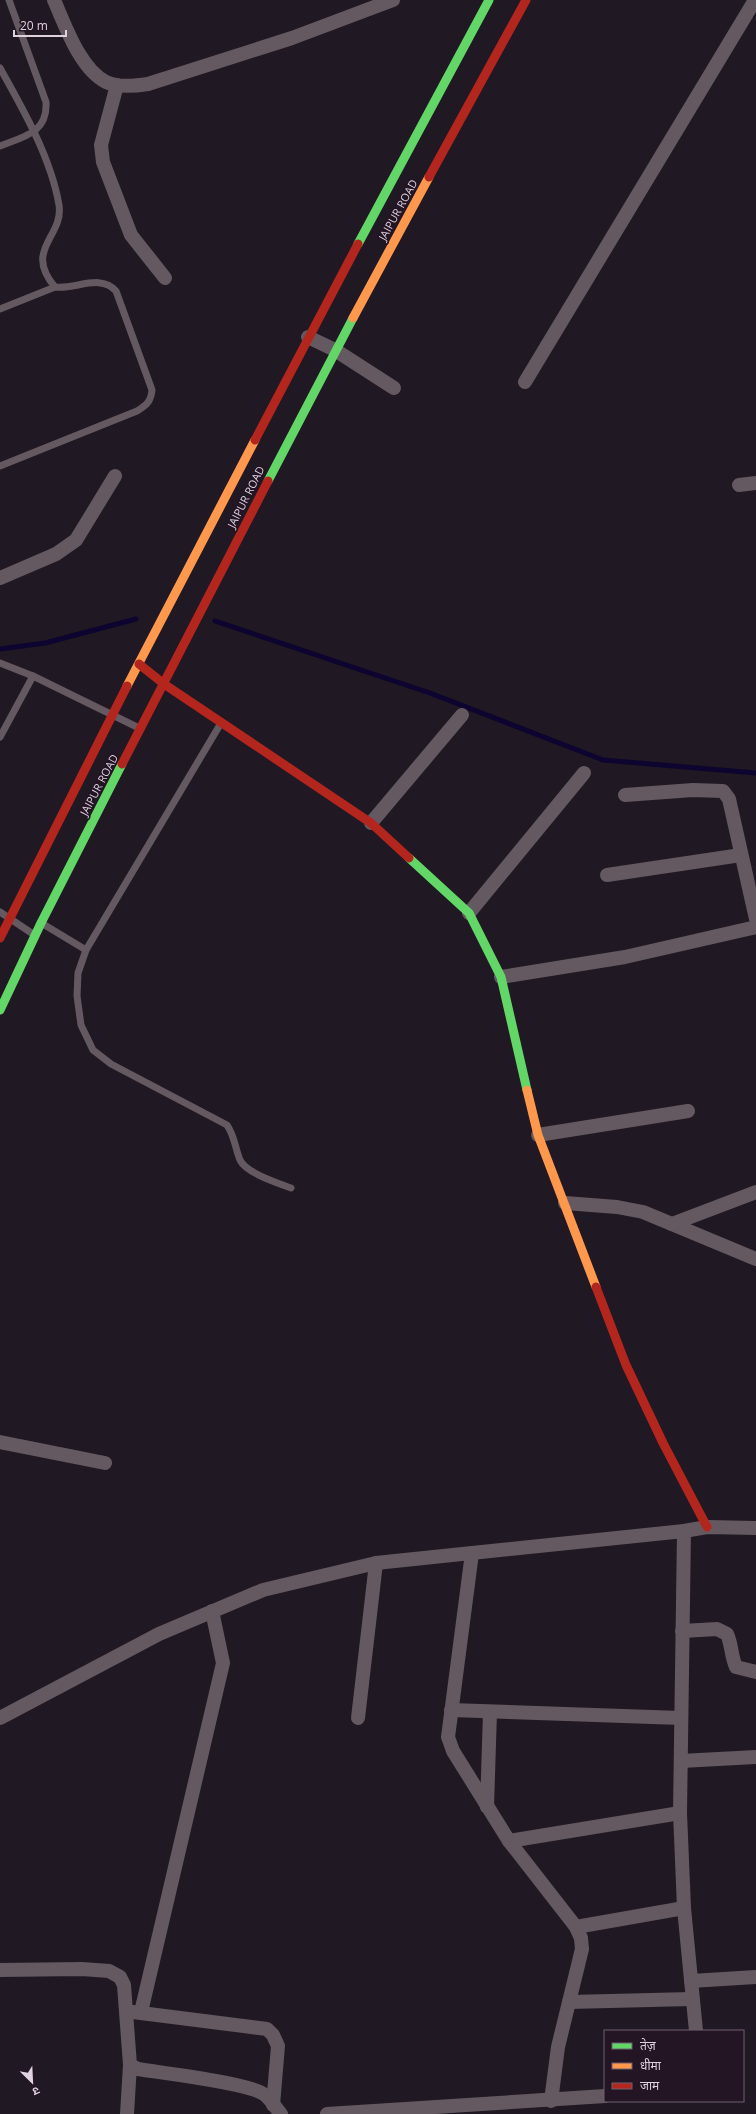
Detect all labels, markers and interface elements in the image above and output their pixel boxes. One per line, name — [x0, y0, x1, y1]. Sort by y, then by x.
scale bar — [14, 12, 66, 38]
text: 20 m — [20, 17, 48, 34]
street label: JAIPUR ROAD — [374, 177, 421, 244]
street label: JAIPUR ROAD — [223, 463, 268, 531]
street label: JAIPUR ROAD — [76, 751, 121, 819]
legend — [604, 2030, 744, 2102]
text: तेज़ — [640, 2037, 657, 2054]
text: धीमा — [640, 2057, 662, 2074]
north arrow — [12, 2062, 52, 2102]
text: जाम — [640, 2077, 660, 2094]
text: उ — [30, 2083, 42, 2100]

